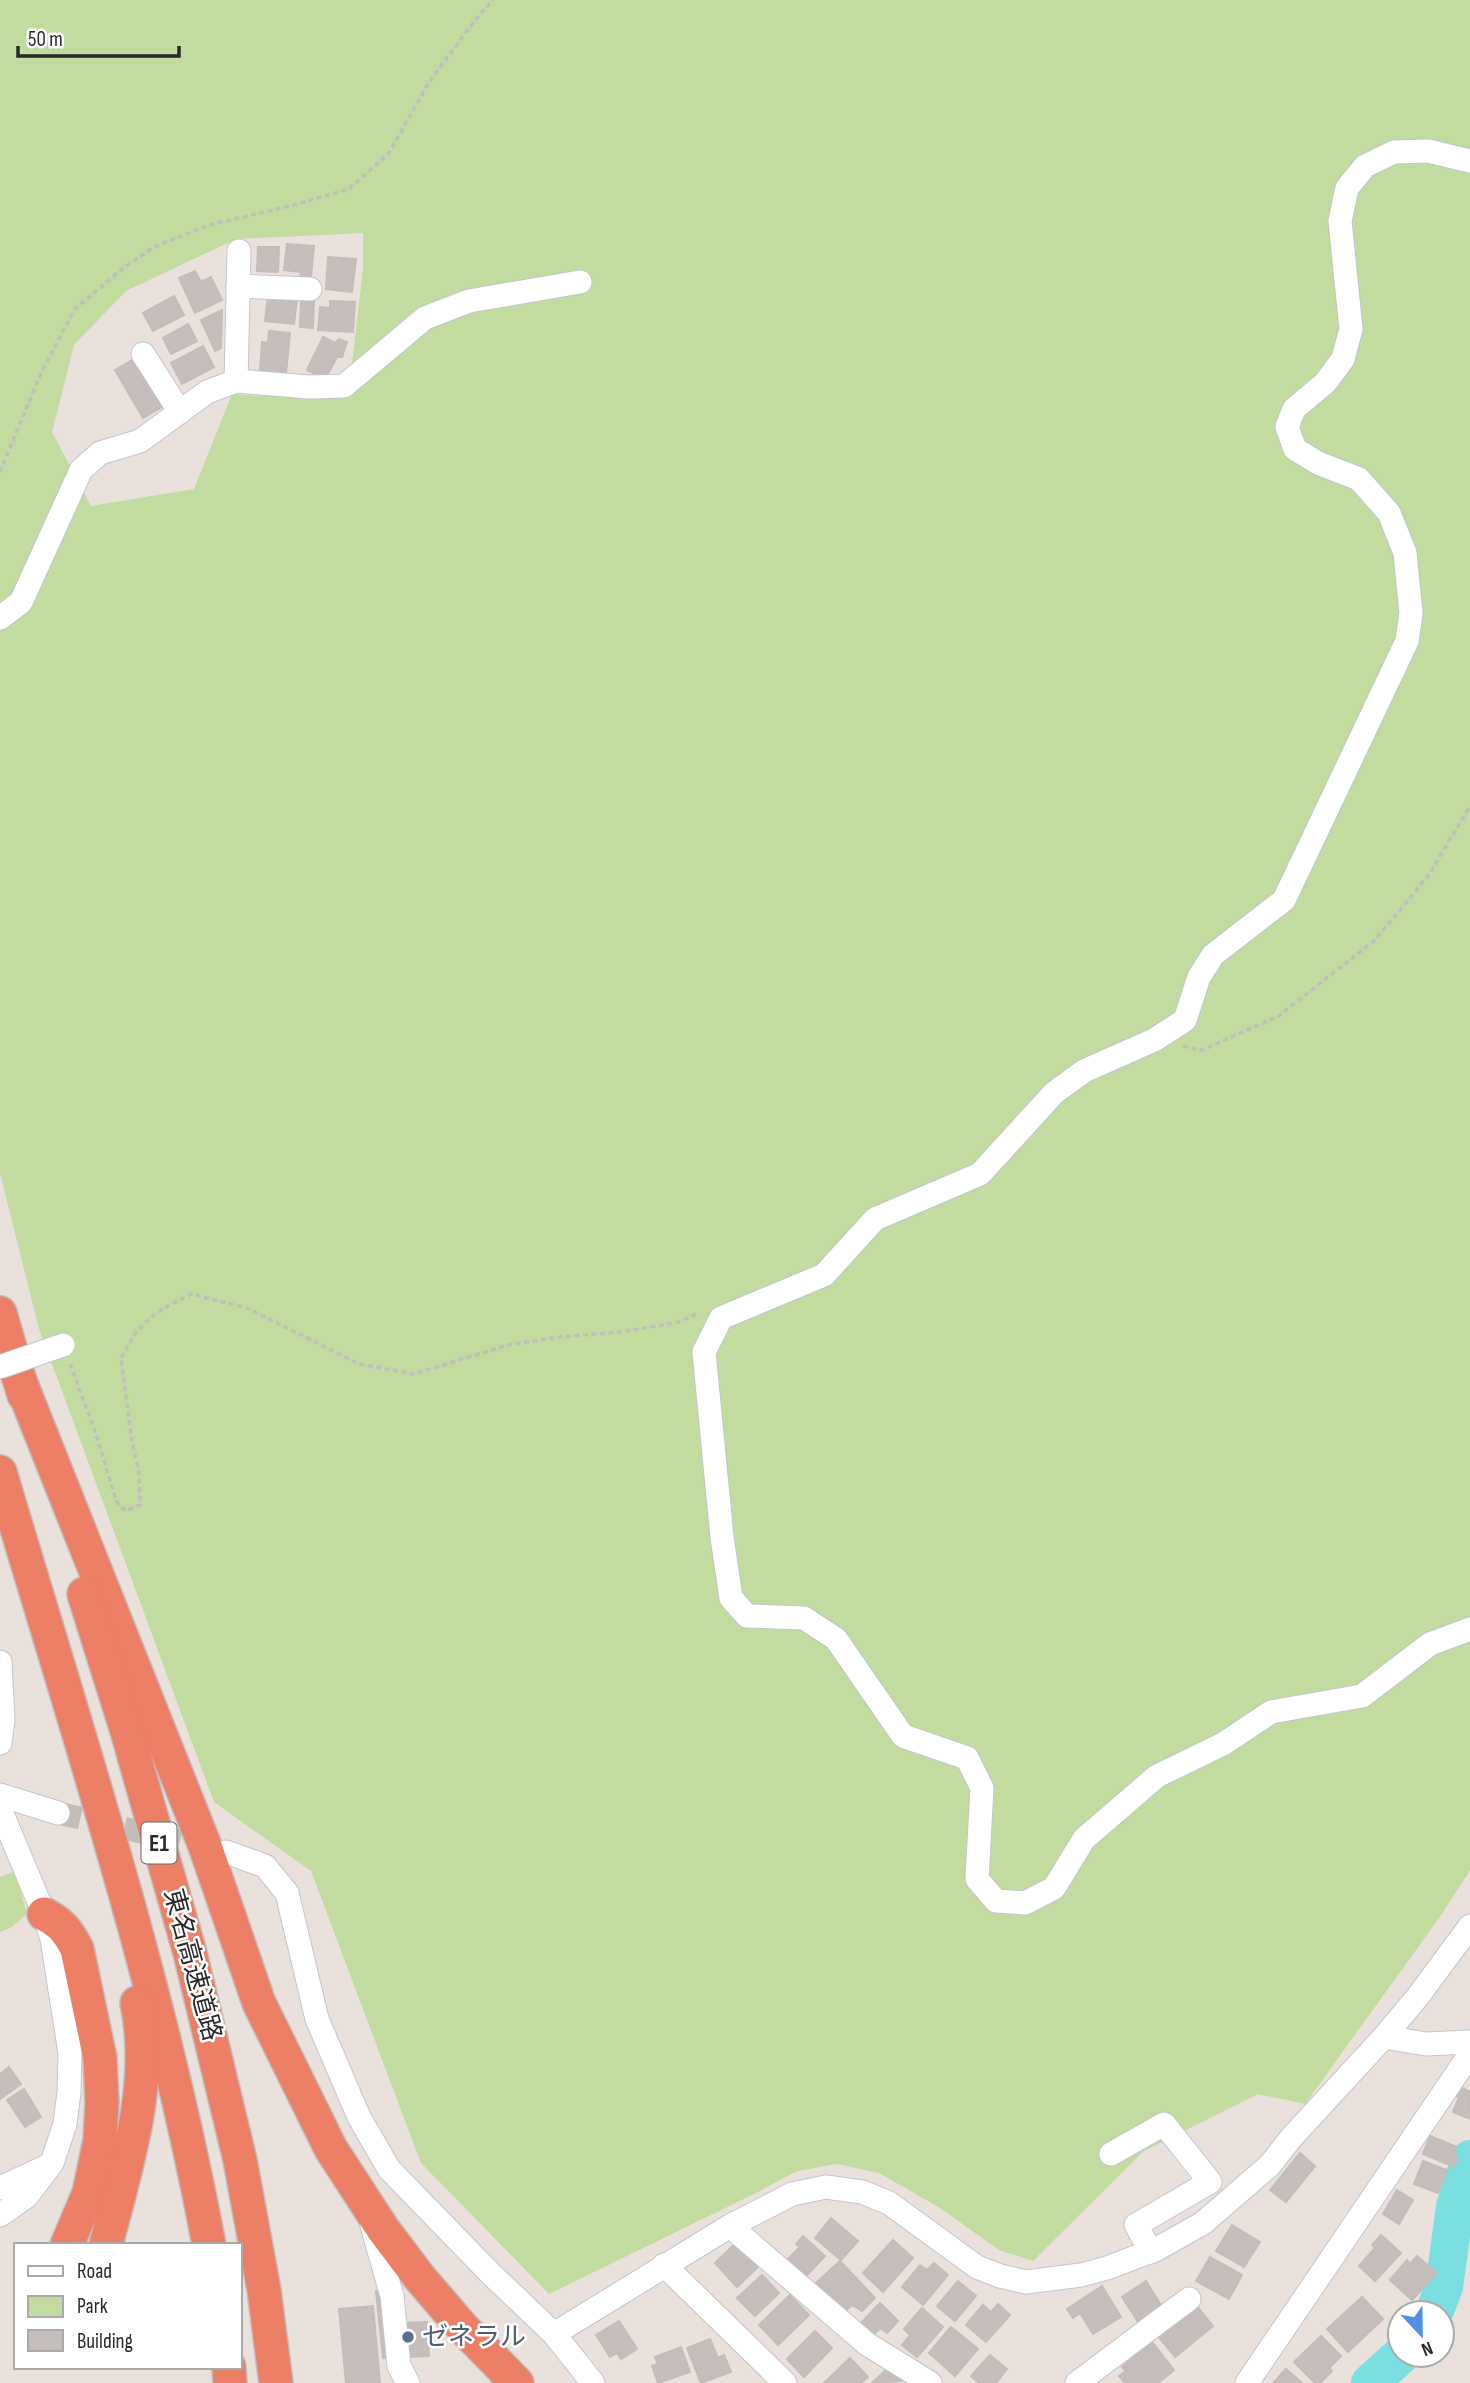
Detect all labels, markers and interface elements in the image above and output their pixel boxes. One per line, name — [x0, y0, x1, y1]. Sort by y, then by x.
scale bar — [18, 14, 178, 58]
text: 50 m — [28, 27, 63, 52]
road number: E1 — [142, 1822, 176, 1864]
street label: 東名高速道路 — [157, 1886, 227, 2044]
legend — [14, 2243, 242, 2369]
text: Road — [77, 2259, 112, 2284]
text: Park — [77, 2294, 108, 2319]
north arrow — [1386, 2299, 1456, 2369]
place label: ゼネラル — [422, 2322, 526, 2353]
text: Building — [77, 2329, 133, 2354]
marker: ゼネラル — [400, 2329, 416, 2345]
text: N — [1418, 2336, 1436, 2361]

